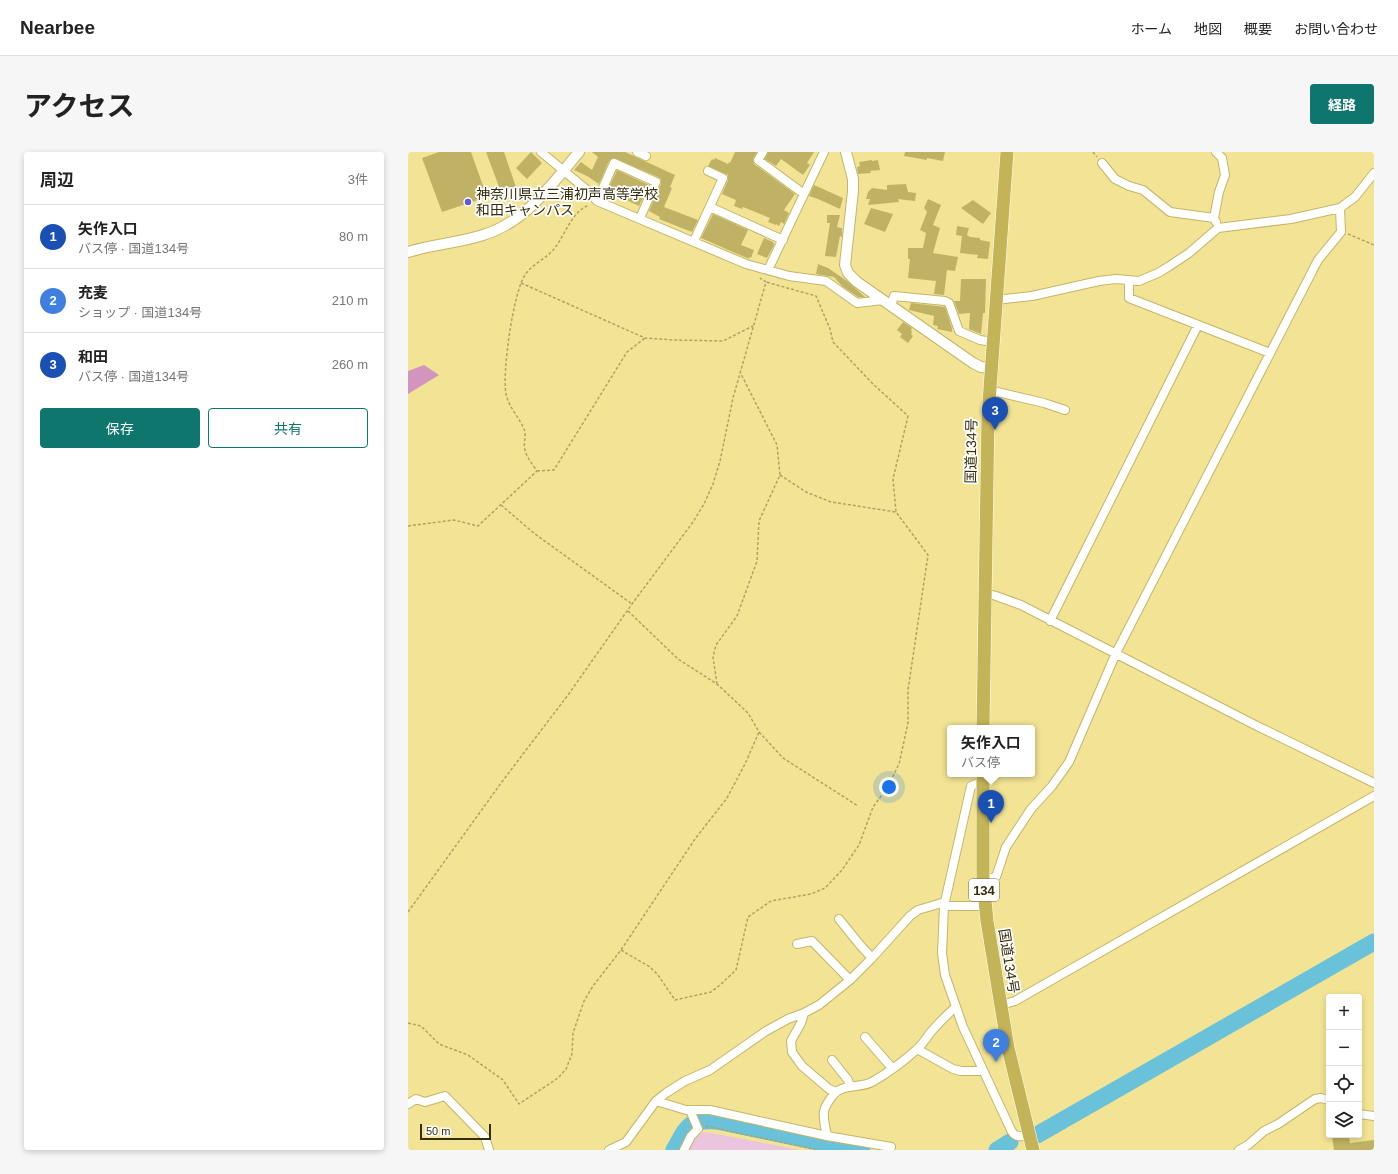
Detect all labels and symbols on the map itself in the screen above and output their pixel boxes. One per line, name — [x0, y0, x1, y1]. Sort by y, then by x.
place label: 神奈川県立三浦初声高等学校 和田キャンパス — [476, 186, 658, 218]
marker: 神奈川県立三浦初声高等学校 和田キャンパス — [463, 197, 473, 207]
pin: 3 — [982, 397, 1008, 430]
street label: 国道134号 — [962, 418, 980, 484]
your location — [879, 777, 899, 797]
pin: 1 — [978, 790, 1004, 823]
road number: 134 — [969, 879, 999, 901]
street label: 国道134号 — [996, 927, 1022, 995]
pin: 2 — [983, 1029, 1009, 1062]
scale bar — [420, 1122, 491, 1141]

